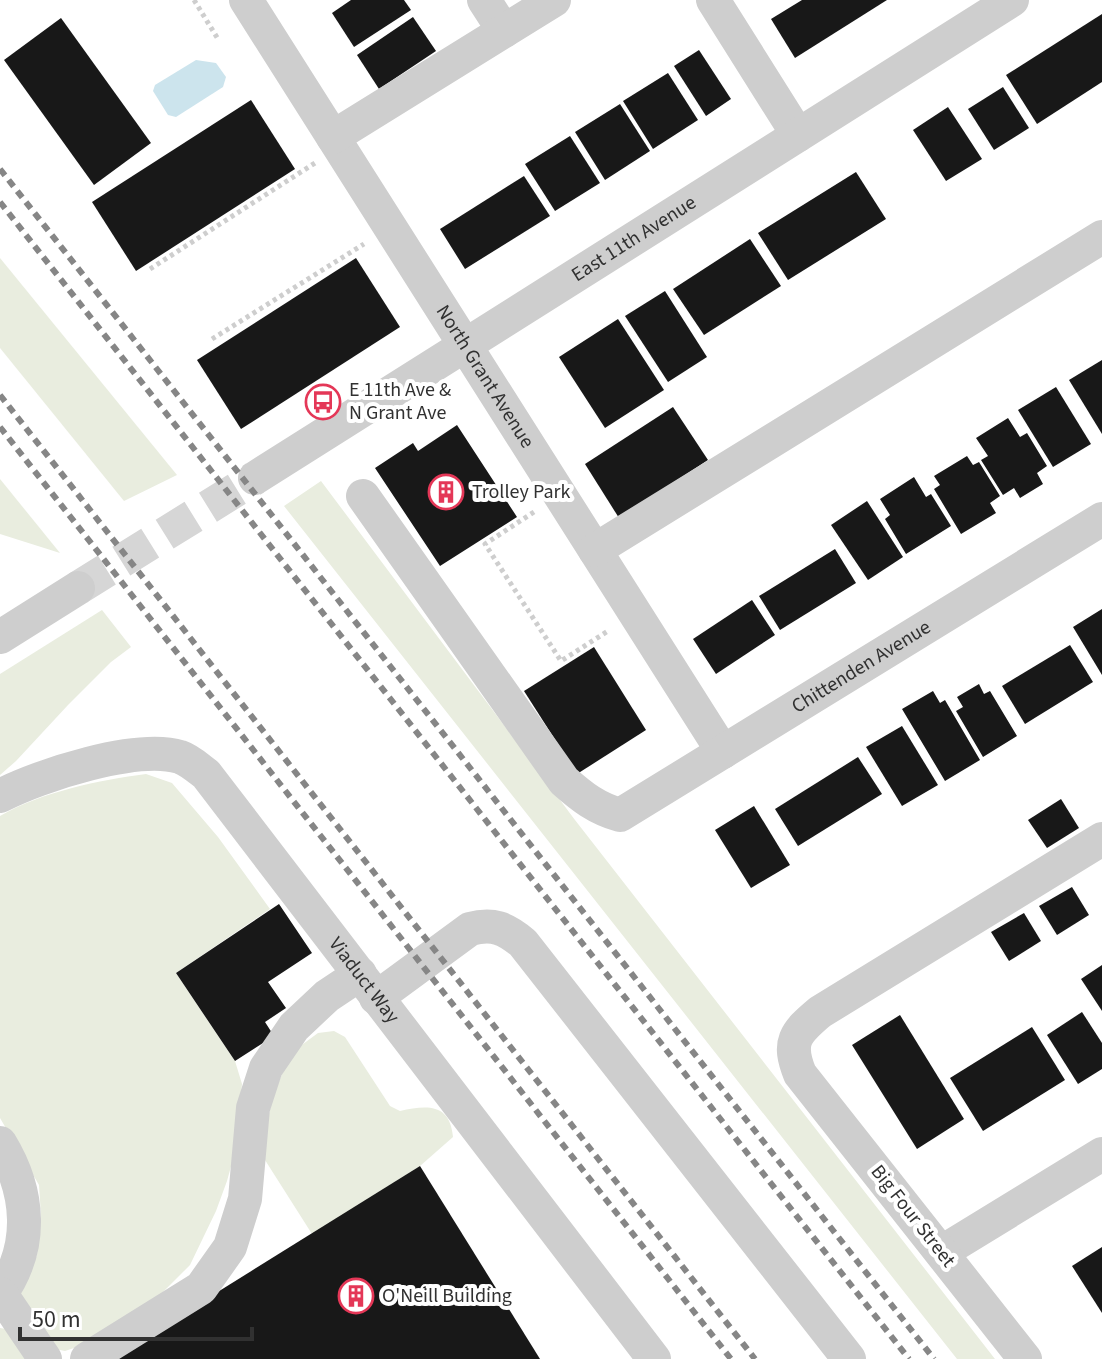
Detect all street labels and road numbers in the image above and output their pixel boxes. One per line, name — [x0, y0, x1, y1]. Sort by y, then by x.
street label: East 11th Avenue — [566, 189, 702, 289]
street label: North Grant Avenue — [429, 300, 541, 454]
street label: Chittenden Avenue — [786, 613, 936, 720]
street label: Viaduct Way — [322, 931, 406, 1030]
street label: Big Four Street — [864, 1159, 962, 1273]

